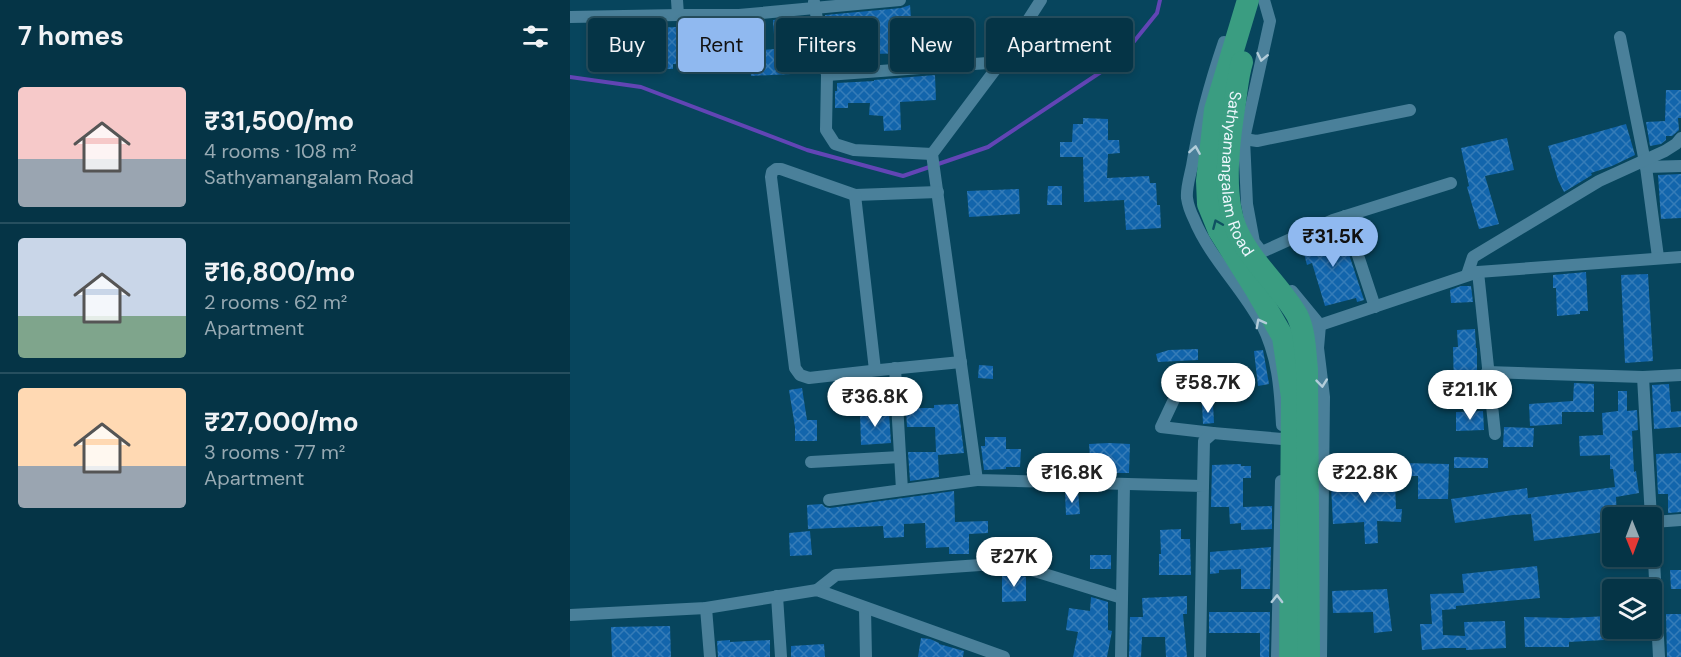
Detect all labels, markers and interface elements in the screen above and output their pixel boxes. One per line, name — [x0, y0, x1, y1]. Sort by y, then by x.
chip: Buy — [588, 18, 666, 72]
chip: Rent — [678, 18, 764, 72]
chip: Filters — [776, 18, 878, 72]
chip: New — [890, 18, 974, 72]
chip: Apartment — [986, 18, 1133, 72]
text: 7 homes — [18, 19, 124, 53]
icon: filters — [519, 20, 552, 53]
one-way arrow — [1256, 52, 1269, 62]
street label: Sathyamangalam Road — [1217, 90, 1259, 260]
text: ₹31,500/mo — [204, 104, 354, 138]
icon: home — [66, 111, 138, 183]
text: 4 rooms · 108 m² — [204, 138, 356, 164]
one-way arrow — [1188, 145, 1200, 154]
text: Sathyamangalam Road — [204, 164, 414, 190]
pin: ₹31.5K — [1284, 217, 1382, 268]
one-way arrow — [1212, 220, 1224, 231]
text: ₹31.5K — [1302, 223, 1364, 249]
text: ₹16,800/mo — [204, 255, 355, 289]
icon: home — [66, 262, 138, 334]
text: 2 rooms · 62 m² — [204, 289, 347, 315]
text: Apartment — [204, 315, 304, 341]
one-way arrow — [1256, 319, 1267, 329]
pin: ₹58.7K — [1159, 363, 1257, 414]
text: ₹58.7K — [1175, 369, 1241, 395]
pin: ₹21.1K — [1421, 370, 1519, 421]
text: ₹21.1K — [1442, 376, 1498, 402]
pin: ₹36.8K — [826, 377, 924, 428]
one-way arrow — [1315, 379, 1328, 388]
text: ₹36.8K — [841, 383, 909, 409]
text: ₹27,000/mo — [204, 405, 359, 439]
icon: home — [66, 412, 138, 484]
text: 3 rooms · 77 m² — [204, 439, 345, 465]
pin: ₹16.8K — [1023, 453, 1121, 504]
pin: ₹22.8K — [1316, 453, 1414, 504]
text: ₹16.8K — [1041, 459, 1103, 485]
text: ₹22.8K — [1332, 459, 1398, 485]
text: Apartment — [204, 465, 304, 491]
north arrow — [1602, 507, 1662, 567]
map controls — [1602, 507, 1662, 639]
pin: ₹27K — [978, 537, 1050, 588]
text: ₹27K — [990, 543, 1038, 569]
button: layers — [1602, 579, 1662, 639]
one-way arrow — [1271, 594, 1284, 603]

